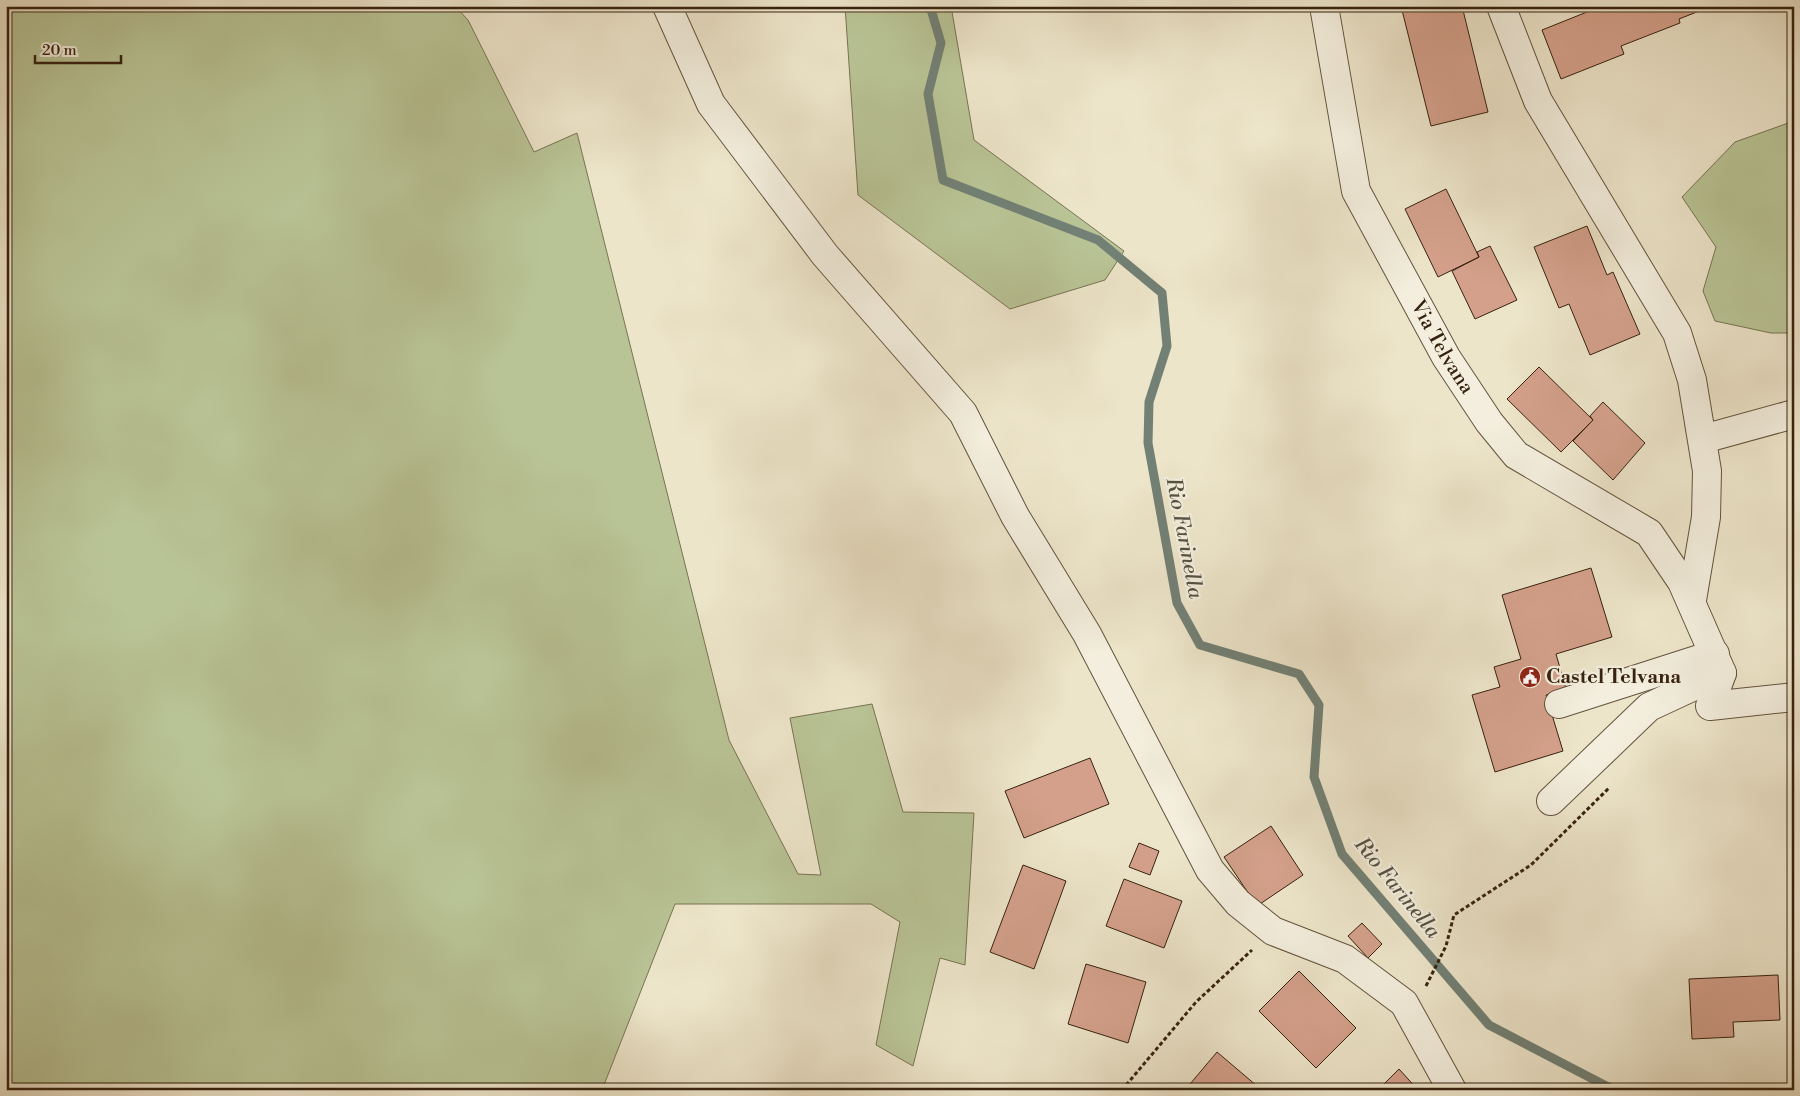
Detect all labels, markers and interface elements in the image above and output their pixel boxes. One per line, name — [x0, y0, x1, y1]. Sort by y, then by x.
scale bar — [35, 32, 121, 64]
text: 20 m — [42, 41, 77, 60]
street label: Via Telvana — [1405, 295, 1480, 399]
water label: Rio Farinella — [1159, 474, 1209, 601]
public building icon: Castel Telvana — [1518, 665, 1542, 689]
place label: Castel Telvana — [1546, 665, 1681, 690]
water label: Rio Farinella — [1348, 831, 1446, 944]

